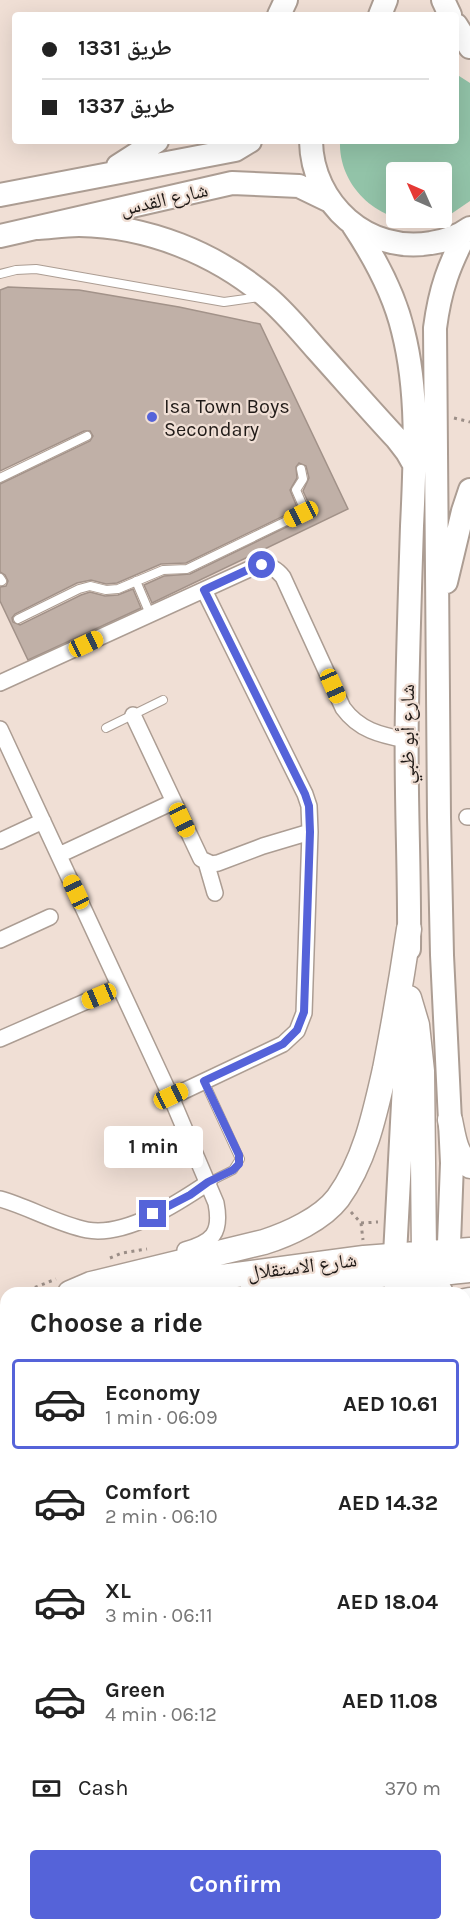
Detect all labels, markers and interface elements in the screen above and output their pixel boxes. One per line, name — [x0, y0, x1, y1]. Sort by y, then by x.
text: طريق 1331 — [78, 35, 172, 61]
text: طريق 1337 — [78, 93, 175, 119]
north arrow — [386, 162, 452, 228]
map controls — [386, 162, 452, 228]
street label: شارع القدس — [118, 178, 210, 222]
place label: Isa Town Boys Secondary — [164, 395, 290, 441]
marker: Isa Town Boys Secondary — [145, 410, 159, 424]
car — [281, 498, 321, 530]
route start — [248, 551, 275, 578]
car — [66, 628, 106, 660]
car — [317, 666, 349, 706]
street label: شارع أبو ظبي — [395, 684, 423, 784]
car — [166, 800, 198, 840]
car — [60, 872, 92, 912]
car — [79, 981, 119, 1011]
car — [151, 1080, 191, 1112]
callout: 1 min — [104, 1127, 202, 1169]
text: 1 min — [128, 1135, 179, 1158]
route end — [139, 1200, 166, 1227]
street label: شارع الاستقلال — [246, 1248, 358, 1286]
text: Choose a ride — [30, 1307, 203, 1339]
icon: car — [33, 1377, 87, 1431]
text: Economy — [105, 1380, 200, 1406]
text: AED 10.61 — [343, 1391, 438, 1417]
text: 1 min · 06:09 — [105, 1406, 218, 1429]
icon: car — [33, 1476, 87, 1530]
text: Comfort — [105, 1479, 190, 1505]
text: AED 14.32 — [338, 1490, 438, 1516]
text: 2 min · 06:10 — [105, 1505, 218, 1528]
icon: car — [33, 1575, 87, 1629]
text: XL — [105, 1578, 131, 1604]
text: AED 18.04 — [337, 1589, 438, 1615]
text: 3 min · 06:11 — [105, 1604, 213, 1627]
icon: car — [33, 1674, 87, 1728]
text: Green — [105, 1677, 166, 1703]
text: AED 11.08 — [342, 1688, 438, 1714]
text: 4 min · 06:12 — [105, 1703, 217, 1726]
icon: cash — [30, 1772, 63, 1805]
text: Cash — [78, 1775, 128, 1801]
text: 370 m — [384, 1777, 441, 1800]
button: Confirm — [30, 1850, 441, 1919]

